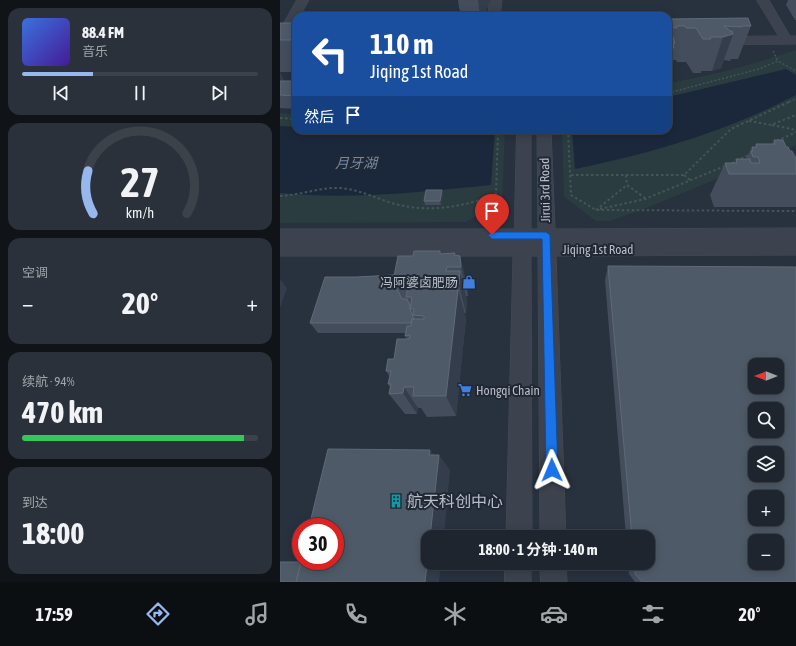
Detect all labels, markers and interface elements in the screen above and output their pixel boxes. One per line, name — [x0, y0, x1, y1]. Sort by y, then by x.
text: 88.4 FM — [82, 24, 124, 41]
icon: left — [304, 28, 356, 80]
text: 110 m — [370, 28, 433, 60]
text: 音乐 — [82, 44, 108, 59]
text: Jiqing 1st Road — [370, 61, 468, 82]
icon: previous — [50, 82, 72, 104]
icon: pause — [129, 82, 151, 104]
icon: next — [208, 82, 230, 104]
icon: arrive — [342, 104, 364, 126]
text: 然后 — [304, 108, 334, 125]
water label: 月牙湖 — [335, 155, 379, 171]
street label: Jirui 3rd Road — [537, 157, 553, 223]
text: 27 — [120, 158, 160, 206]
pin — [475, 194, 509, 235]
icon: arrive — [481, 200, 503, 222]
text: km/h — [126, 205, 154, 221]
street label: Jiqing 1st Road — [562, 242, 634, 257]
text: 空调 — [22, 265, 48, 280]
shop icon: 冯阿婆卤肥肠 — [461, 274, 477, 290]
place label: 冯阿婆卤肥肠 — [380, 275, 458, 290]
text: 20° — [122, 286, 158, 320]
text: − — [22, 290, 33, 316]
text: + — [247, 290, 258, 316]
north arrow — [748, 358, 784, 394]
map controls — [748, 358, 784, 570]
text: 续航 · 94% — [22, 374, 75, 389]
supermarket icon: Hongqi Chain — [457, 382, 473, 398]
place label: Hongqi Chain — [476, 383, 540, 398]
text: 470 km — [22, 395, 103, 429]
button: search — [748, 402, 784, 438]
button: layers — [748, 446, 784, 482]
position arrow — [531, 449, 573, 491]
button: + — [748, 490, 784, 526]
place label: 航天科创中心 — [407, 492, 503, 510]
building icon: 航天科创中心 — [388, 493, 404, 509]
text: 到达 — [22, 495, 48, 510]
text: 18:00 — [22, 516, 84, 550]
speed limit sign: 30 — [292, 518, 344, 570]
button: − — [748, 534, 784, 570]
text: 18:00 · 1 分钟 · 140 m — [479, 541, 597, 558]
icon: directions — [144, 600, 172, 628]
icon: music — [243, 600, 271, 628]
icon: phone — [342, 600, 370, 628]
icon: climate — [441, 600, 469, 628]
icon: car — [540, 600, 568, 628]
icon: filters — [639, 600, 667, 628]
text: 17:59 — [36, 604, 73, 625]
text: 20° — [738, 604, 760, 625]

